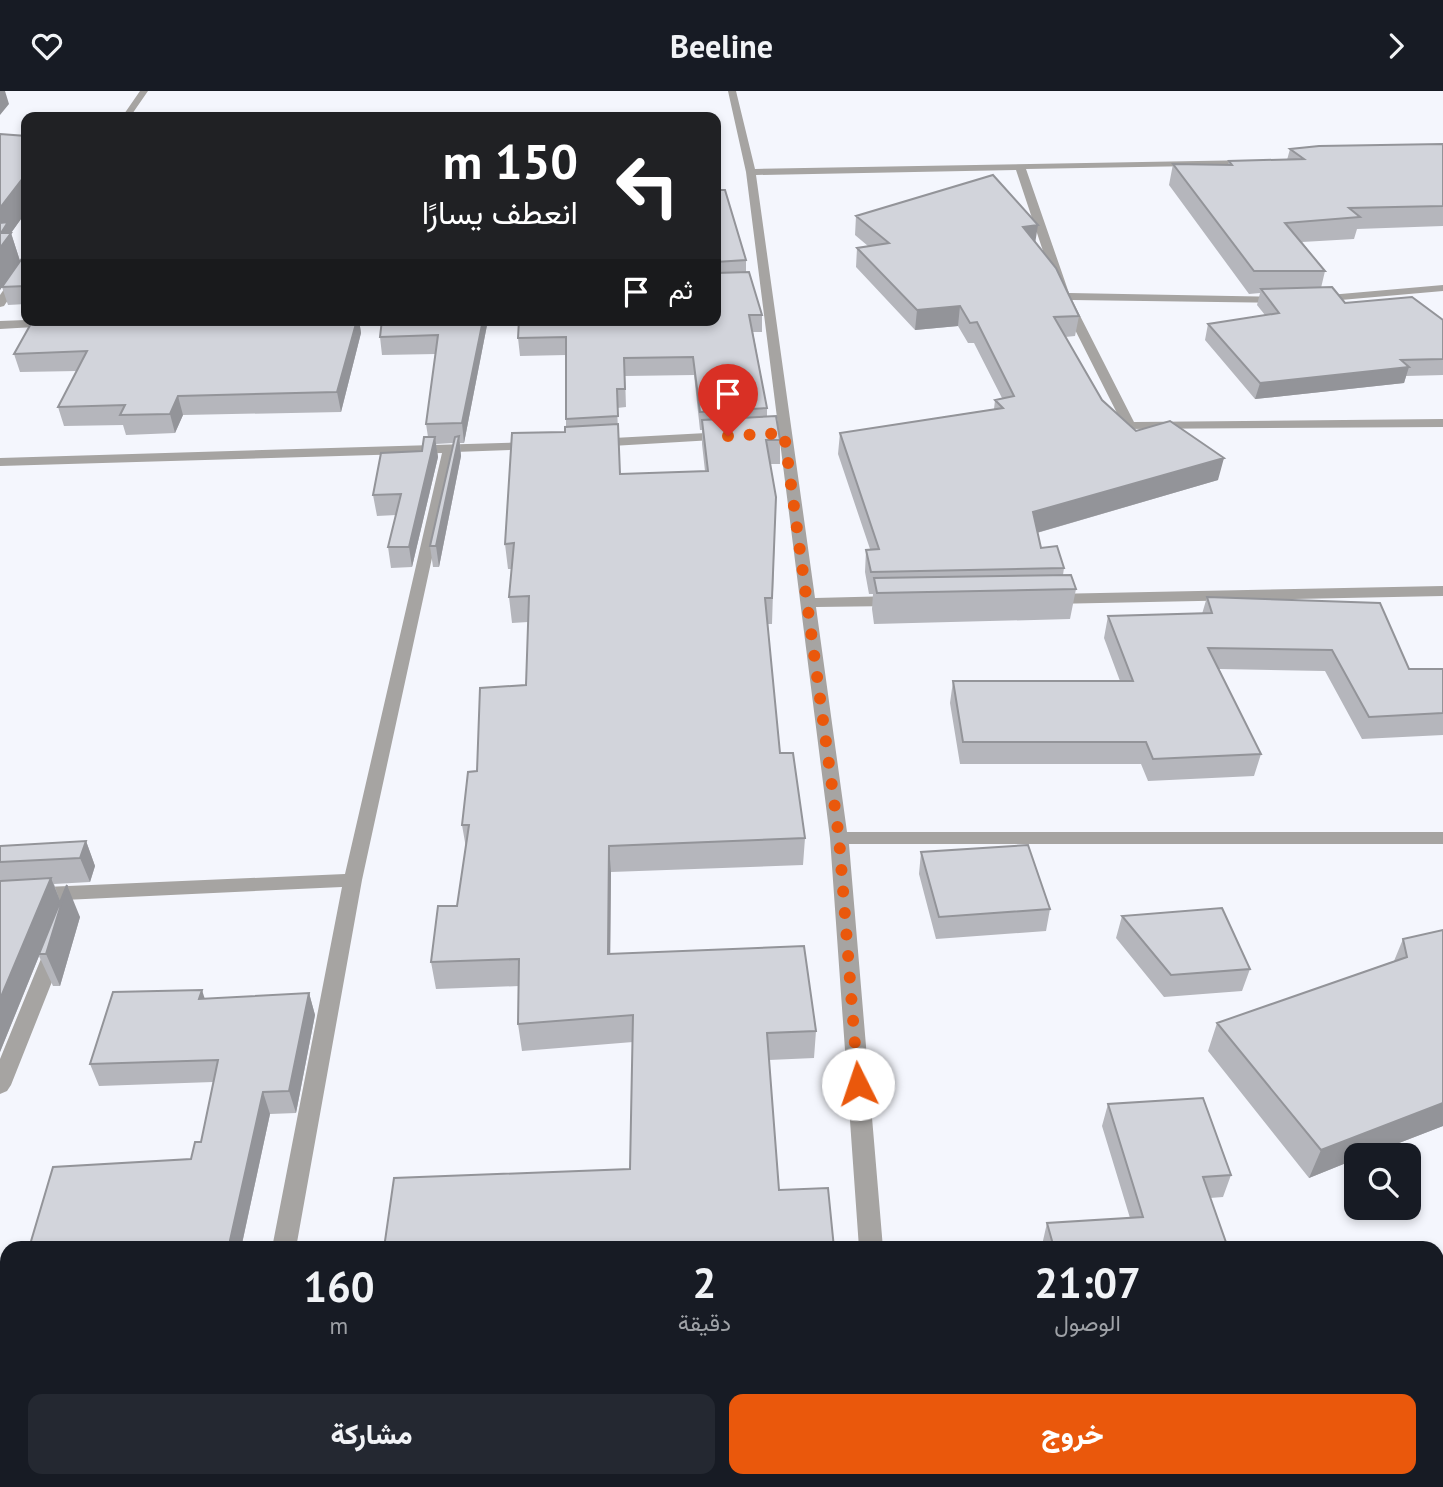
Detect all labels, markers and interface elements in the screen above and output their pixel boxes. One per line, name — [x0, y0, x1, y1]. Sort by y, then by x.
text: Beeline — [670, 25, 773, 67]
icon: heart — [28, 27, 66, 65]
icon: forward — [1377, 27, 1415, 65]
text: 150 m — [443, 129, 578, 193]
icon: left — [602, 140, 693, 231]
text: انعطف يسارًا — [422, 191, 578, 233]
icon: arrive — [617, 273, 655, 311]
text: ثم — [669, 273, 693, 306]
pin — [698, 364, 758, 436]
icon: arrive — [709, 375, 747, 413]
position arrow — [821, 1047, 895, 1121]
map controls — [1344, 1143, 1421, 1220]
button: search — [1344, 1143, 1421, 1220]
text: 2 — [693, 1255, 716, 1310]
text: 21:07 — [1034, 1255, 1141, 1310]
text: 160 — [303, 1259, 375, 1314]
text: دقيقة — [678, 1308, 731, 1337]
text: الوصول — [1054, 1308, 1121, 1337]
text: m — [330, 1311, 348, 1340]
button: مشاركة — [28, 1394, 715, 1474]
button: خروج — [729, 1394, 1416, 1474]

